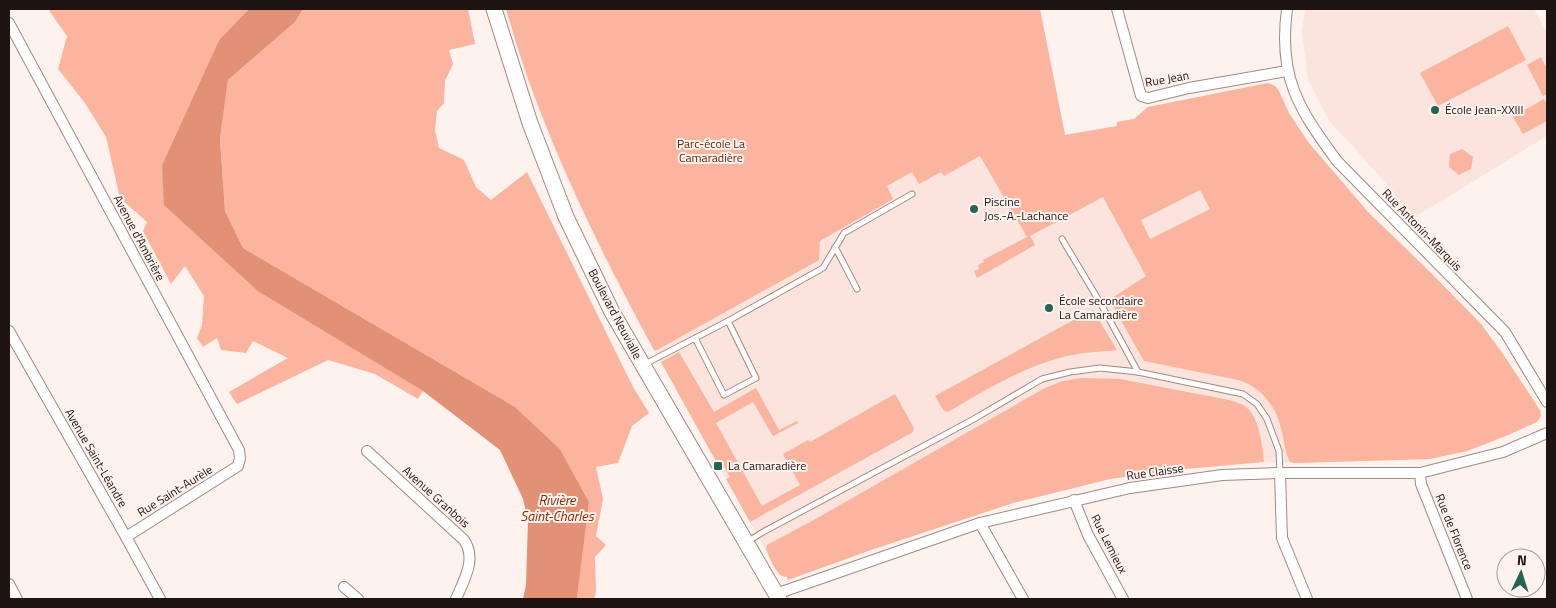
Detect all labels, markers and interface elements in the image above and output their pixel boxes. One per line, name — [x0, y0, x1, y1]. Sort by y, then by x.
street label: Rue Jean — [1143, 65, 1190, 92]
place label: École Jean-XXIII — [1445, 100, 1523, 119]
marker: École Jean-XXIII — [1429, 104, 1441, 116]
park label: Parc-école La Camaradière — [677, 134, 745, 167]
street label: Rue Antonin-Marquis — [1378, 184, 1467, 275]
street label: Avenue d'Ambrière — [109, 191, 170, 284]
place label: Piscine Jos.-A.-Lachance — [984, 192, 1068, 225]
marker: Piscine Jos.-A.-Lachance — [968, 203, 980, 215]
street label: Boulevard Neuvialle — [584, 265, 647, 362]
place label: École secondaire La Camaradière — [1059, 291, 1143, 324]
marker: École secondaire La Camaradière — [1043, 302, 1055, 314]
street label: Avenue Saint-Léandre — [60, 405, 133, 511]
place label: La Camaradière — [728, 456, 806, 475]
street label: Rue Claisse — [1125, 458, 1185, 485]
street label: Rue Saint-Aurèle — [133, 460, 216, 521]
marker: La Camaradière — [712, 460, 724, 472]
street label: Avenue Granbois — [398, 461, 475, 532]
water label: Rivière Saint-Charles — [520, 489, 595, 526]
street label: Rue de Florence — [1431, 491, 1478, 573]
street label: Rue Lemieux — [1086, 511, 1133, 577]
north arrow — [1496, 548, 1546, 598]
text: N — [1516, 549, 1528, 570]

